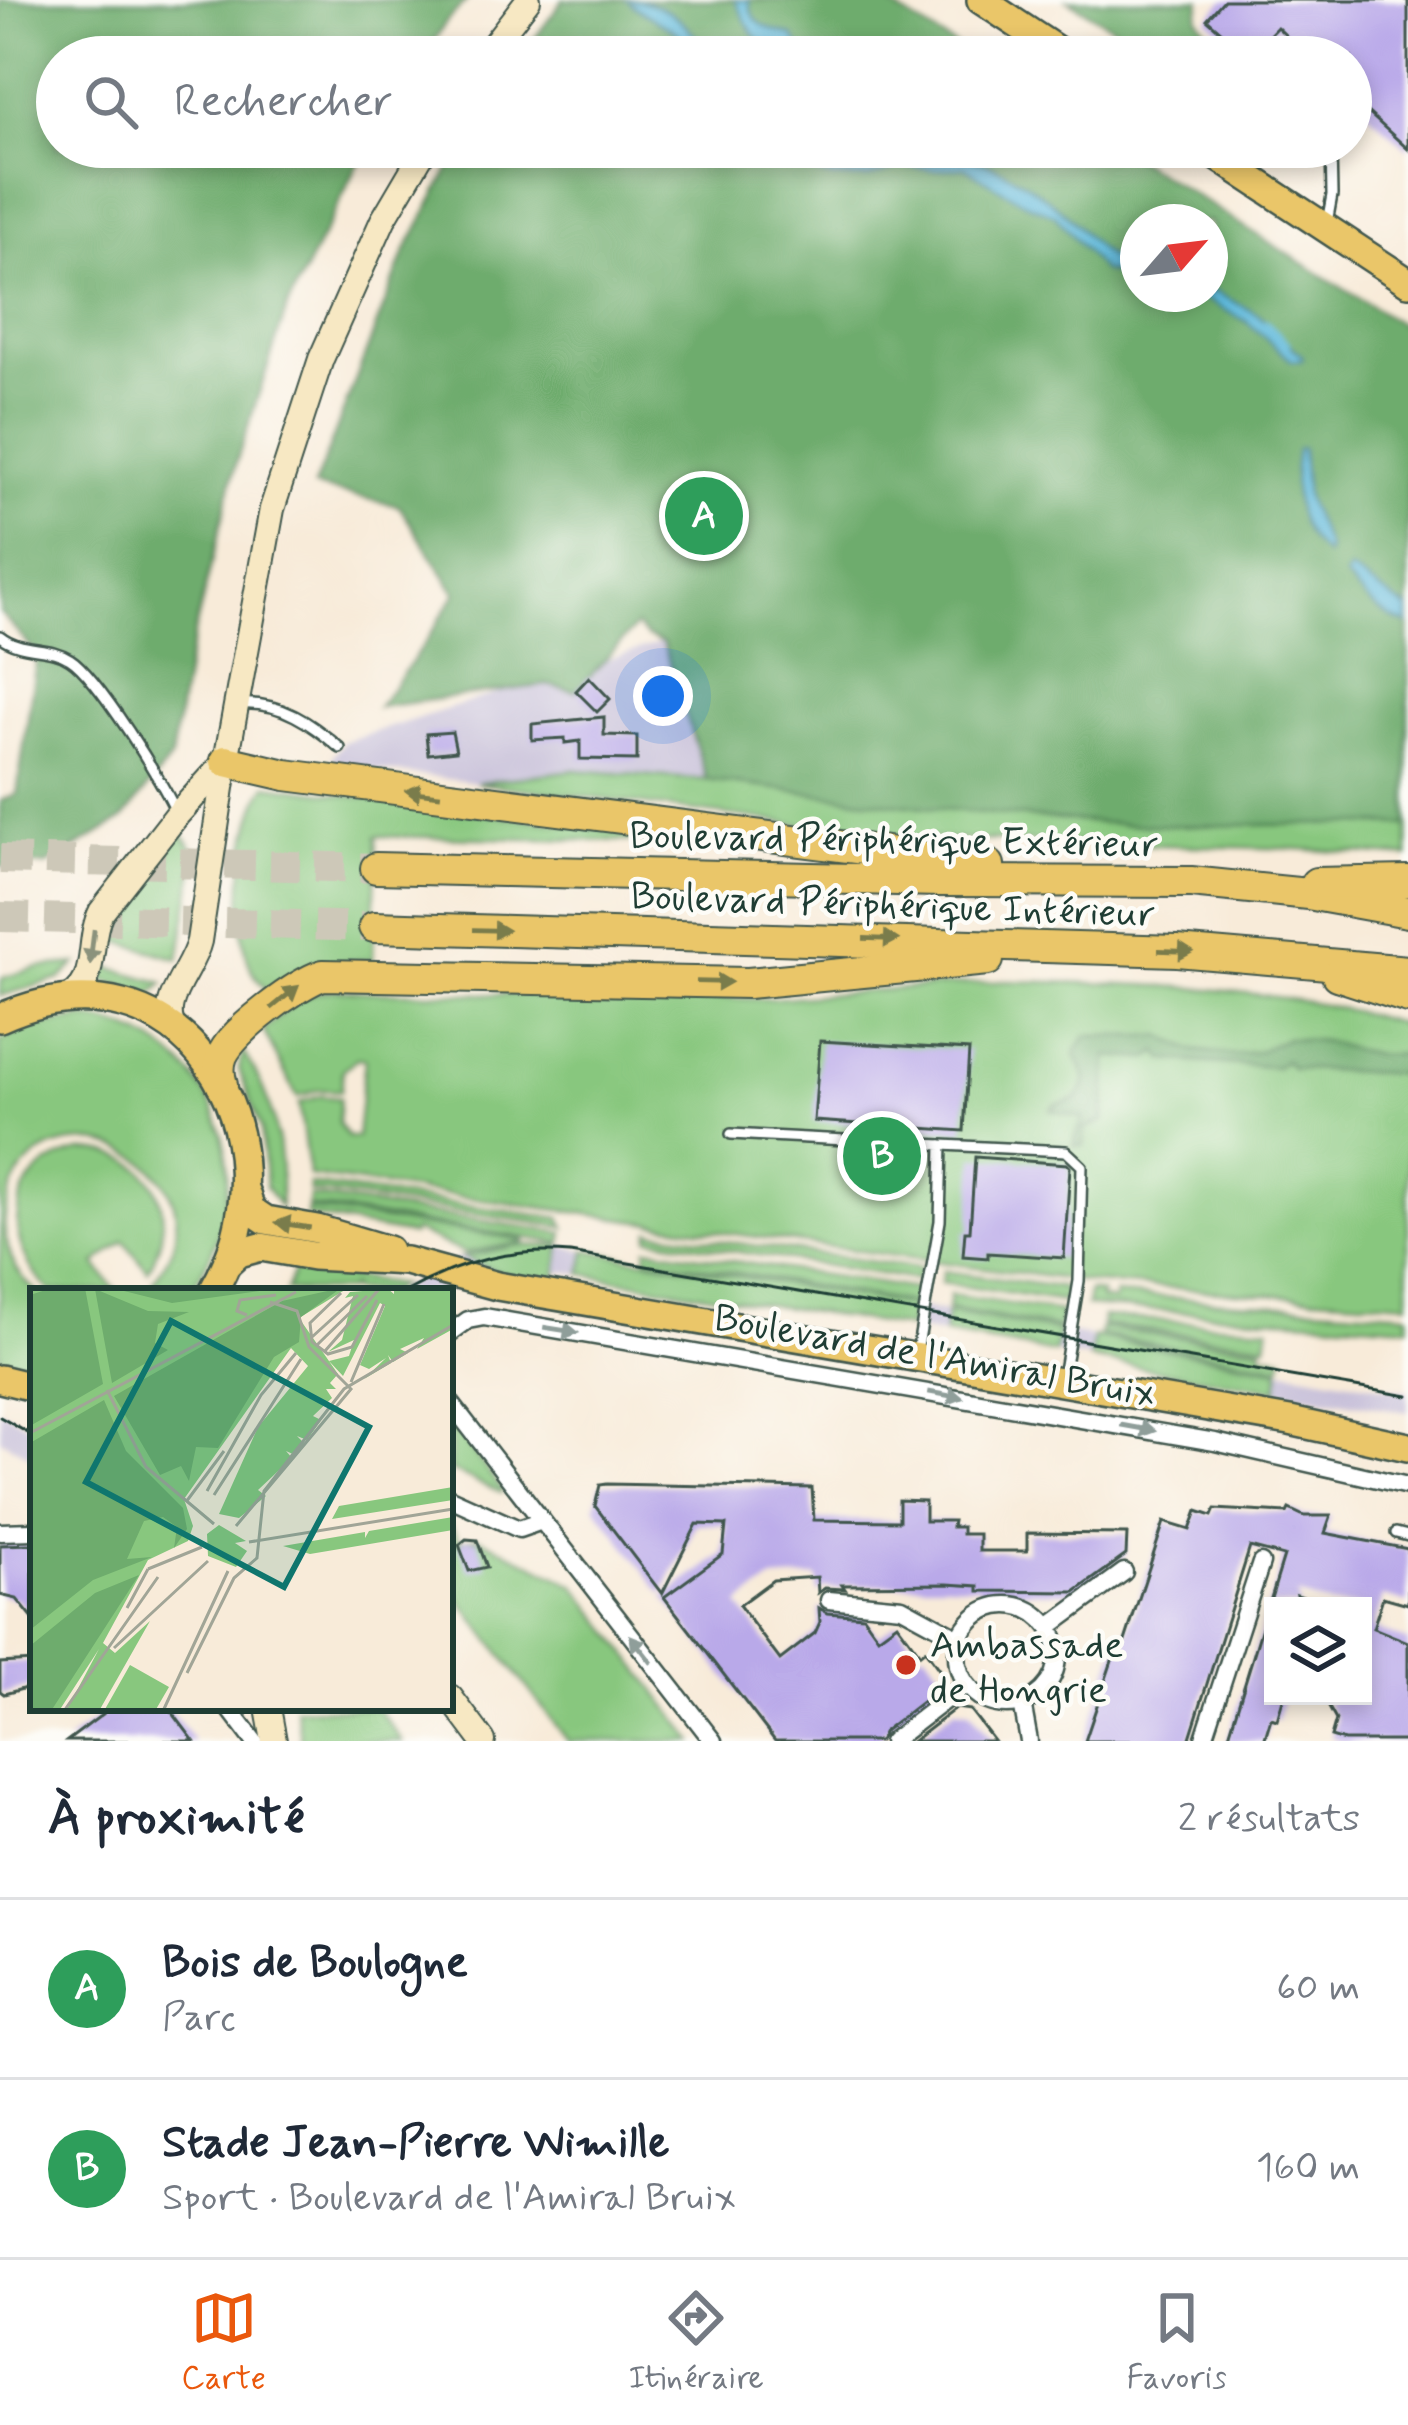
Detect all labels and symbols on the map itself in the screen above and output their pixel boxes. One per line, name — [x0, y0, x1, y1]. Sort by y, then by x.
north arrow — [1120, 204, 1228, 312]
pin: A — [665, 471, 743, 561]
your location — [633, 666, 693, 726]
one-way arrow — [403, 783, 441, 802]
street label: Boulevard Périphérique Extérieur — [629, 811, 1159, 872]
street label: Boulevard Périphérique Intérieur — [630, 872, 1156, 941]
one-way arrow — [473, 920, 511, 939]
one-way arrow — [82, 929, 101, 966]
one-way arrow — [863, 930, 901, 949]
one-way arrow — [1158, 942, 1196, 961]
one-way arrow — [696, 972, 734, 991]
one-way arrow — [269, 985, 300, 1010]
pin: B — [843, 1111, 921, 1201]
one-way arrow — [274, 1215, 311, 1234]
inset map — [30, 1288, 453, 1711]
street label: Boulevard de l'Amiral Bruix — [710, 1294, 1159, 1421]
one-way arrow — [543, 1322, 581, 1340]
one-way arrow — [928, 1386, 965, 1405]
one-way arrow — [1120, 1420, 1158, 1438]
place label: Ambassade de Hongrie — [930, 1621, 1123, 1717]
one-way arrow — [629, 1633, 654, 1664]
marker: Ambassade de Hongrie — [893, 1652, 919, 1678]

